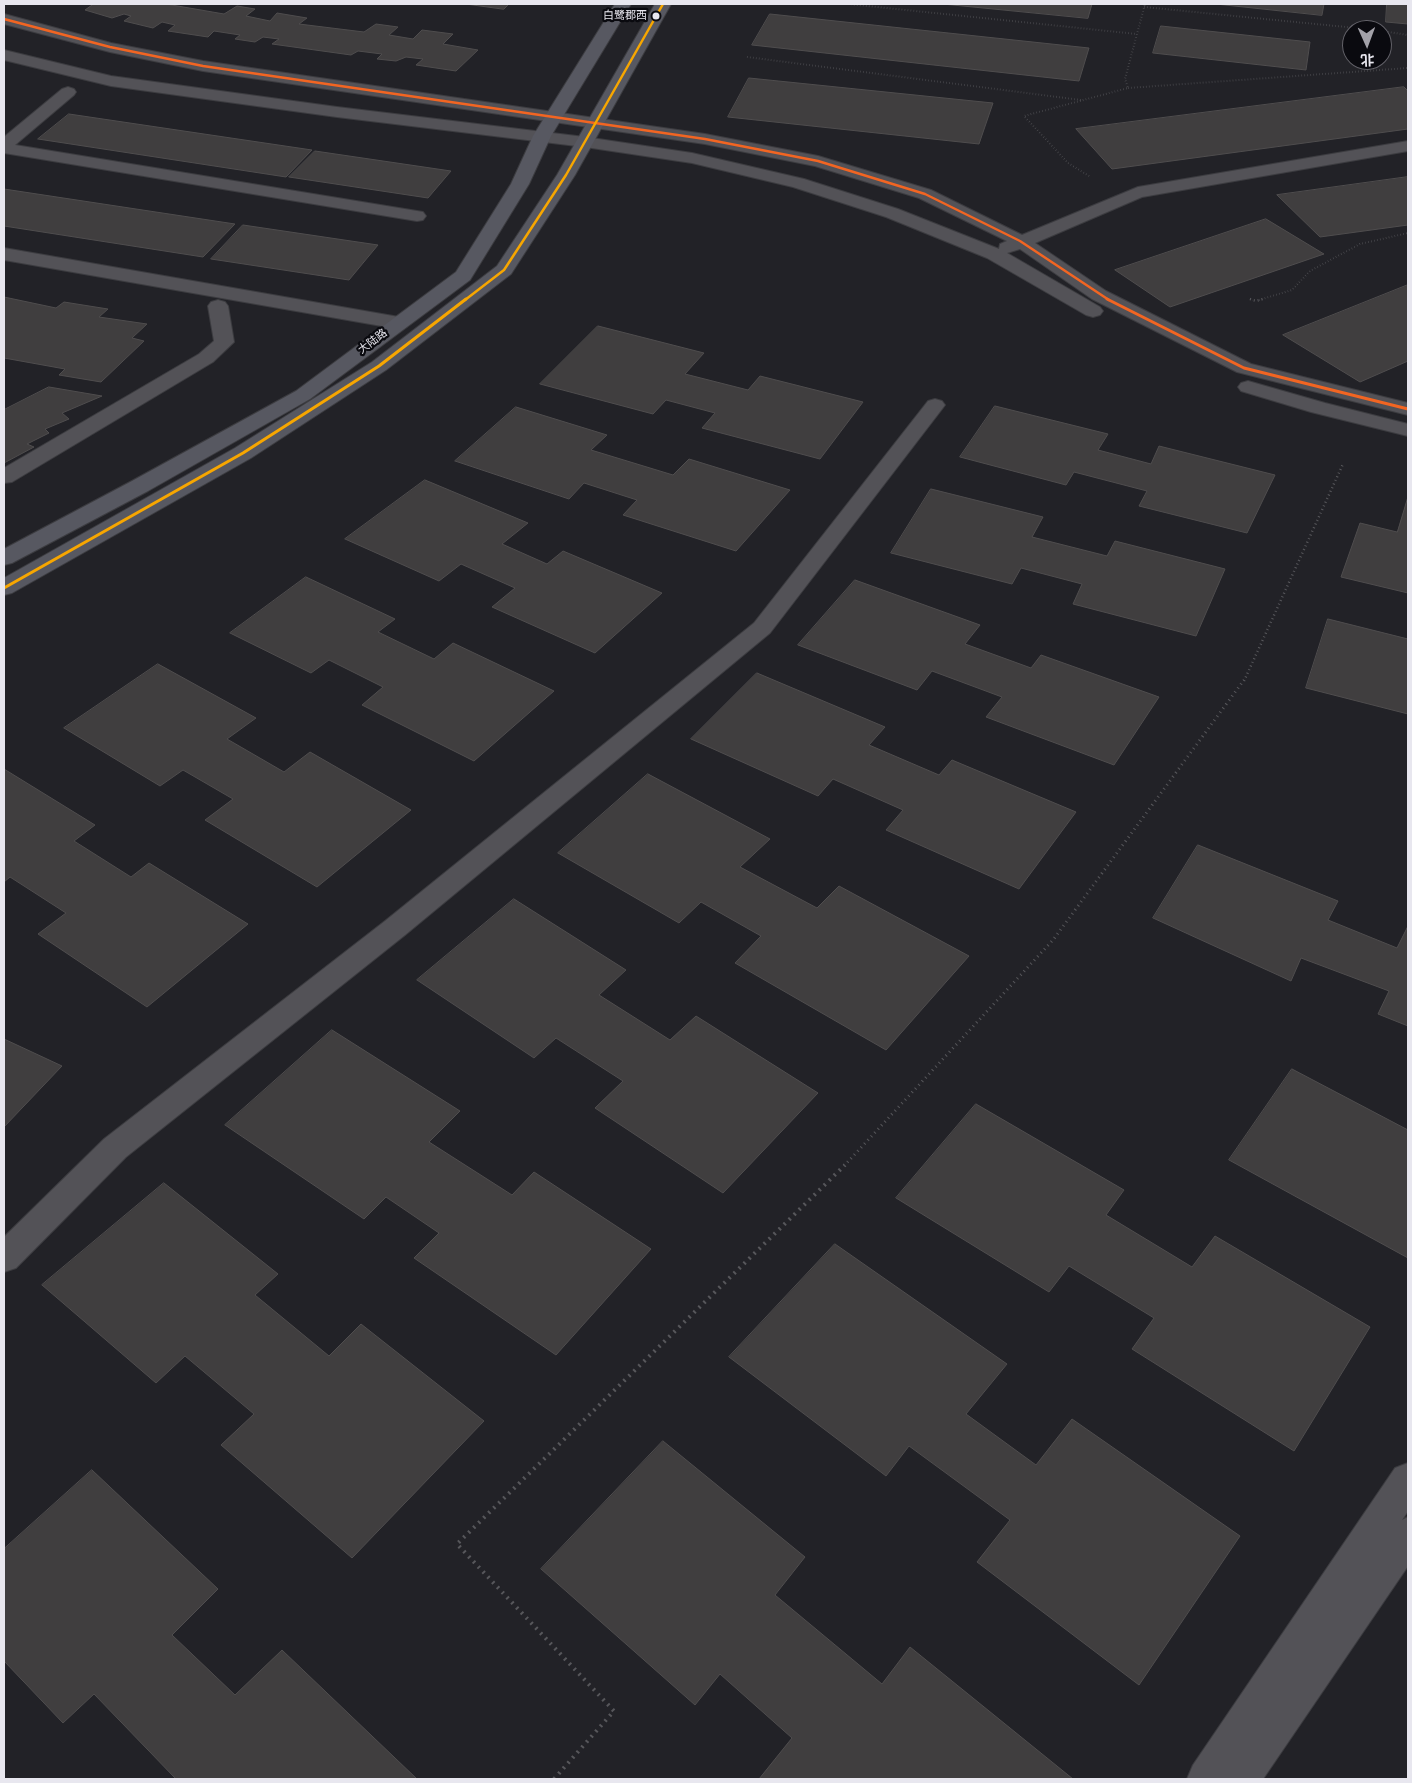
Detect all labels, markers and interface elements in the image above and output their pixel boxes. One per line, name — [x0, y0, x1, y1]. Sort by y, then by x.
place label: 白鹭郡西 — [603, 9, 647, 23]
marker: 白鹭郡西 — [651, 11, 661, 21]
north arrow — [1342, 20, 1392, 70]
text: 北 — [1360, 50, 1375, 69]
street label: 大陆路 — [356, 327, 390, 357]

